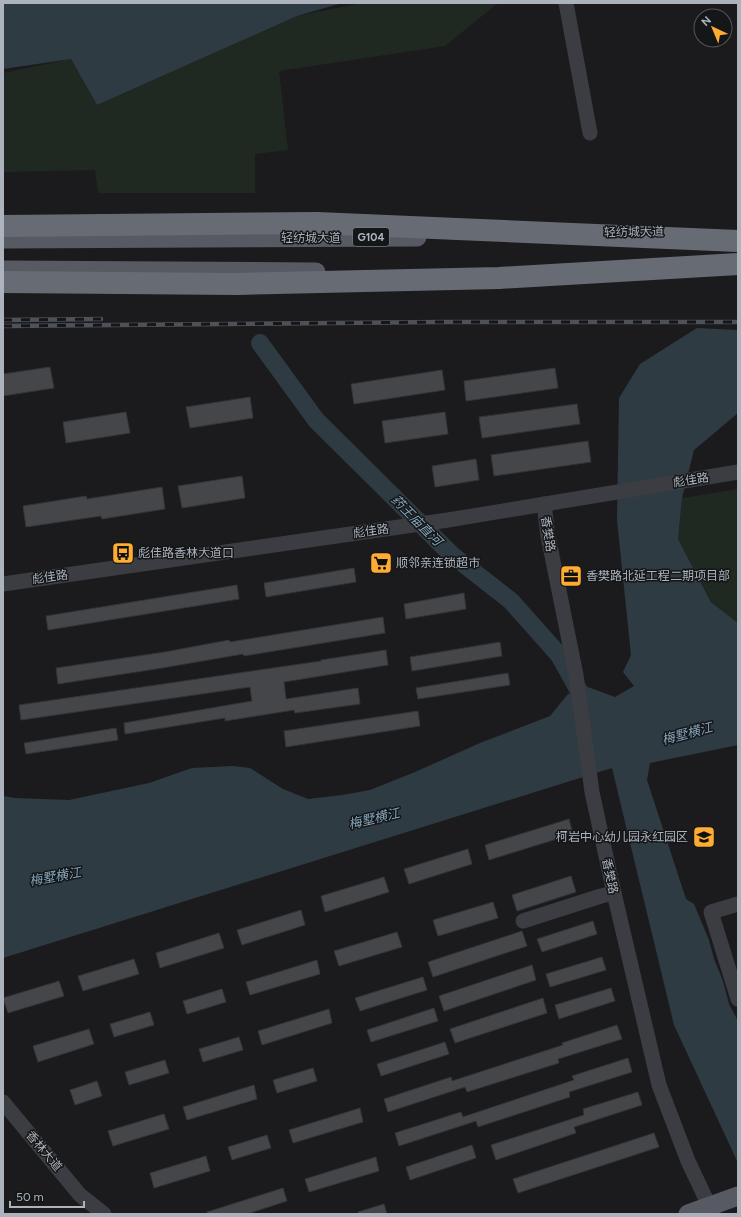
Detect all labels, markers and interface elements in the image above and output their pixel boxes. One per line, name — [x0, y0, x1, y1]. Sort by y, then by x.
north arrow — [693, 8, 733, 48]
text: N — [699, 14, 714, 29]
street label: 轻纺城大道 — [604, 224, 664, 240]
road number: G104 — [353, 228, 389, 246]
street label: 轻纺城大道 — [281, 231, 341, 245]
street label: 彪佳路 — [672, 470, 710, 490]
water label: 药王庙直河 — [388, 492, 447, 551]
street label: 香樊路 — [538, 515, 558, 553]
street label: 彪佳路 — [352, 522, 390, 540]
bus stop icon: 彪佳路香林大道口 — [110, 540, 136, 566]
place label: 彪佳路香林大道口 — [138, 546, 234, 560]
supermarket icon: 顺邻亲连锁超市 — [368, 550, 394, 576]
place label: 顺邻亲连锁超市 — [396, 556, 480, 570]
office icon: 香樊路北延工程二期项目部 — [558, 563, 584, 589]
street label: 彪佳路 — [31, 568, 69, 586]
place label: 香樊路北延工程二期项目部 — [586, 569, 730, 583]
water label: 梅墅横江 — [660, 719, 716, 747]
water label: 梅墅横江 — [347, 805, 403, 832]
school or university icon: 柯岩中心幼儿园永红园区 — [691, 824, 717, 850]
place label: 柯岩中心幼儿园永红园区 — [556, 830, 688, 844]
street label: 香樊路 — [599, 857, 621, 895]
water label: 梅墅横江 — [28, 864, 84, 888]
street label: 香林大道 — [23, 1128, 65, 1174]
scale bar — [10, 1183, 84, 1209]
text: 50 m — [16, 1190, 44, 1204]

